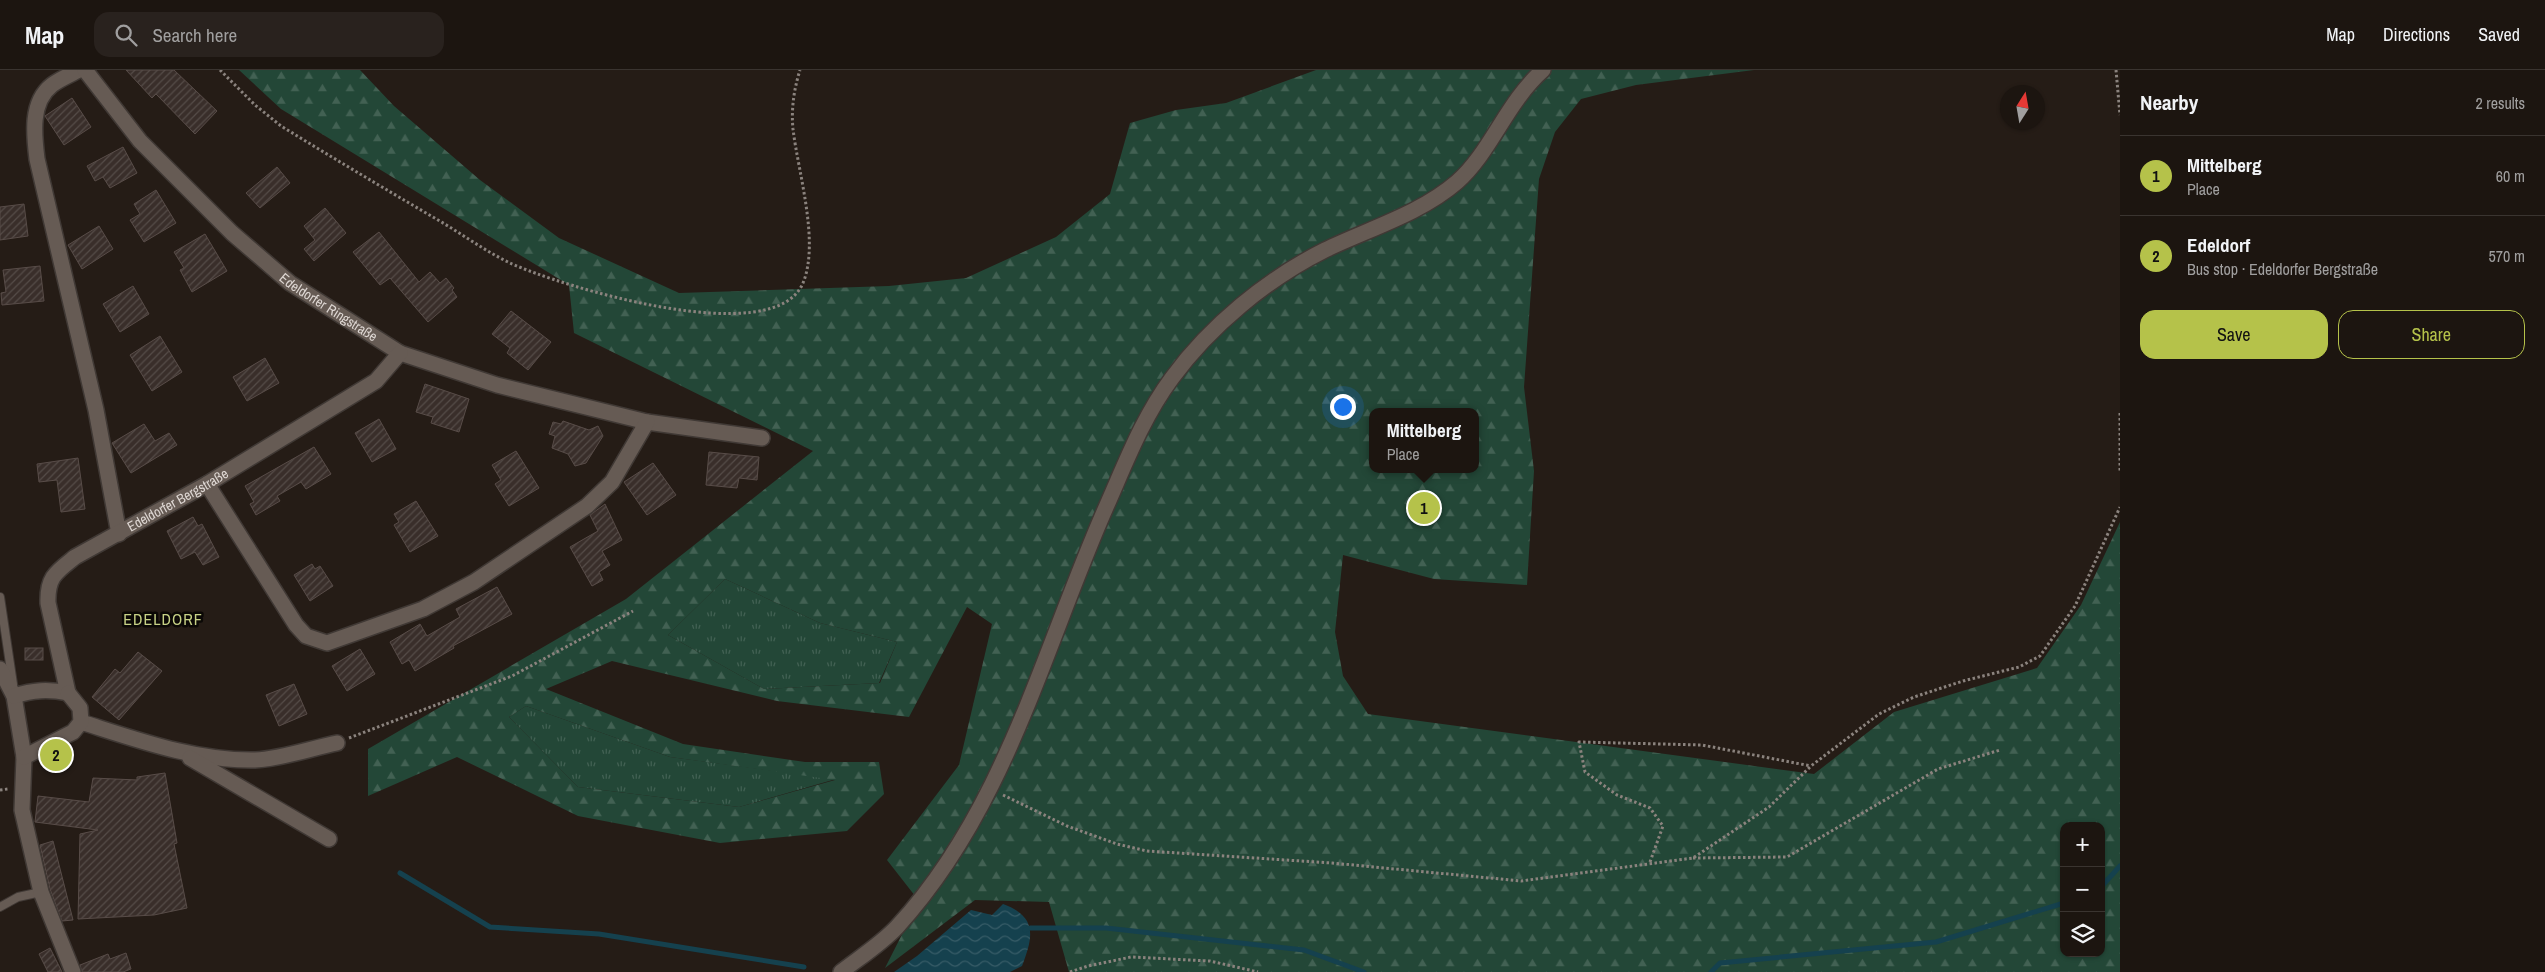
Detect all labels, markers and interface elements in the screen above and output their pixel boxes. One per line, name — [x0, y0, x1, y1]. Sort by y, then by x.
search box — [94, 12, 444, 57]
text: Map — [25, 19, 64, 51]
icon: search — [112, 21, 140, 49]
text: Search here — [152, 22, 237, 48]
text: Map — [2326, 22, 2355, 47]
text: Directions — [2383, 22, 2450, 47]
text: Saved — [2478, 22, 2520, 47]
north arrow — [2000, 85, 2045, 130]
text: Nearby — [2140, 88, 2198, 117]
text: 2 results — [2475, 92, 2525, 114]
text: Mittelberg — [2187, 152, 2261, 178]
text: 1 — [2152, 165, 2160, 187]
text: 60 m — [2496, 165, 2525, 187]
text: Place — [2187, 178, 2220, 200]
text: Edeldorf — [2187, 232, 2250, 258]
text: 2 — [2152, 245, 2160, 267]
text: 570 m — [2489, 245, 2525, 267]
text: Bus stop · Edeldorfer Bergstraße — [2187, 258, 2378, 280]
street label: Edeldorfer Ringstraße — [276, 269, 381, 345]
button: Save — [2140, 310, 2328, 359]
button: Share — [2338, 310, 2525, 359]
your location — [1330, 394, 1356, 420]
popup — [1369, 408, 1479, 473]
text: Mittelberg — [1387, 417, 1461, 443]
text: Place — [1387, 443, 1420, 465]
street label: Edeldorfer Bergstraße — [124, 464, 231, 535]
pin: 1 — [1408, 489, 1440, 527]
district label: EDELDORF — [123, 608, 203, 630]
pin: 2 — [40, 736, 72, 774]
map controls — [2060, 822, 2105, 957]
button: + — [2060, 822, 2105, 867]
button: − — [2060, 867, 2105, 912]
button: layers — [2060, 912, 2105, 957]

